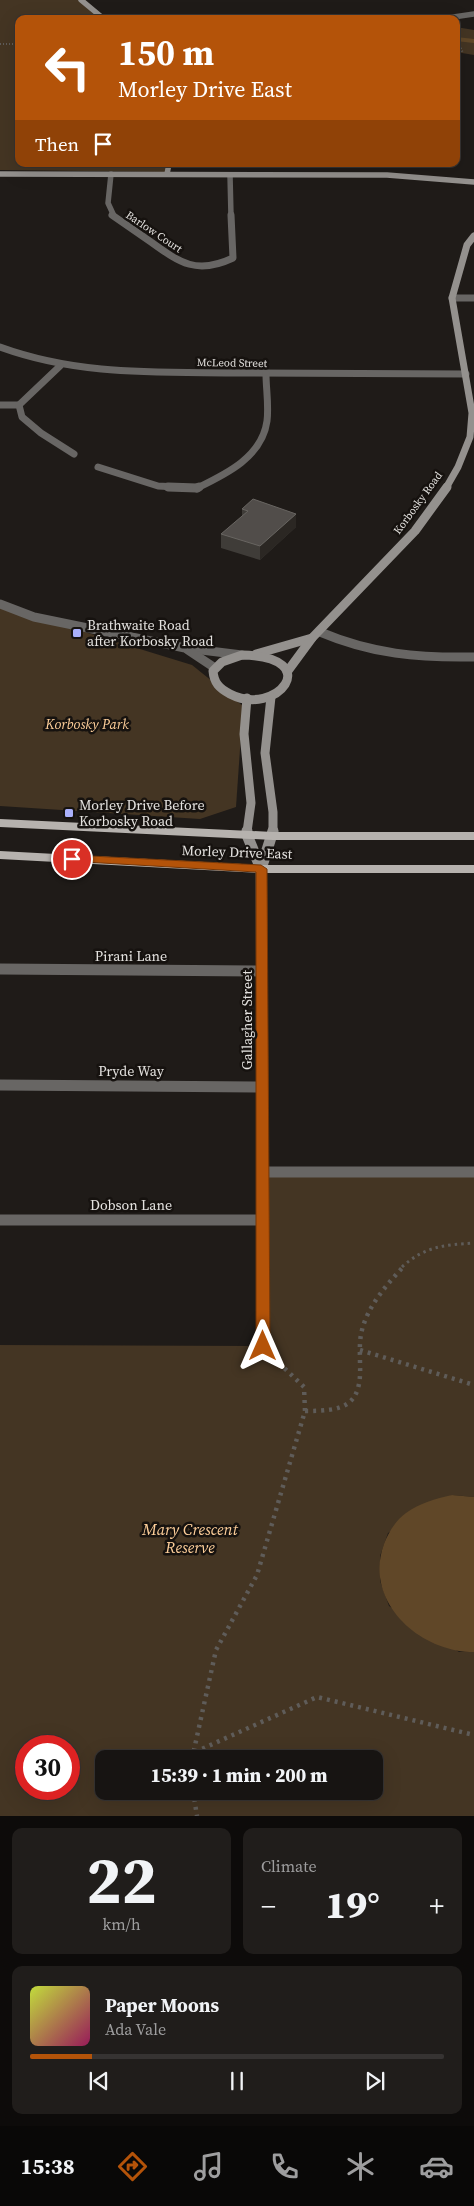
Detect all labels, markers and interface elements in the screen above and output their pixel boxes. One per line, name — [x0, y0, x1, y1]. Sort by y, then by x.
text: 150 m — [118, 29, 214, 77]
icon: left — [35, 35, 100, 100]
text: Morley Drive East — [118, 74, 292, 104]
icon: arrive — [89, 130, 117, 158]
text: Then — [35, 131, 79, 157]
street label: Barlow Court — [123, 208, 185, 257]
street label: McLeod Street — [197, 355, 268, 371]
street label: Korbosky Road — [390, 468, 446, 537]
place label: Brathwaite Road after Korbosky Road — [87, 615, 214, 651]
marker: Brathwaite Road after Korbosky Road — [71, 627, 83, 639]
park label: Korbosky Park — [44, 714, 129, 734]
place label: Morley Drive Before Korbosky Road — [79, 795, 205, 831]
marker: Morley Drive Before Korbosky Road — [63, 807, 75, 819]
pin — [51, 838, 93, 880]
street label: Morley Drive East — [181, 840, 293, 864]
icon: arrive — [58, 845, 86, 873]
street label: Pirani Lane — [95, 946, 167, 966]
street label: Gallagher Street — [237, 970, 257, 1070]
street label: Pryde Way — [98, 1061, 165, 1081]
street label: Dobson Lane — [90, 1195, 172, 1215]
position arrow — [236, 1319, 288, 1371]
park label: Mary Crescent Reserve — [141, 1518, 239, 1558]
speed limit sign: 30 — [15, 1735, 80, 1800]
text: 15:39 · 1 min · 200 m — [150, 1762, 328, 1788]
text: 22 — [86, 1836, 157, 1925]
text: Climate — [261, 1855, 317, 1877]
text: 19° — [325, 1879, 380, 1931]
text: − — [261, 1887, 276, 1925]
text: + — [429, 1887, 444, 1925]
text: km/h — [102, 1913, 141, 1935]
text: Paper Moons — [105, 1992, 219, 2018]
text: Ada Vale — [105, 2018, 166, 2040]
icon: previous — [85, 2067, 113, 2095]
icon: pause — [223, 2067, 251, 2095]
icon: next — [361, 2067, 389, 2095]
icon: directions — [115, 2149, 150, 2184]
icon: music — [191, 2149, 226, 2184]
icon: phone — [267, 2149, 302, 2184]
icon: climate — [343, 2149, 378, 2184]
icon: car — [419, 2149, 454, 2184]
text: 15:38 — [20, 2151, 75, 2181]

